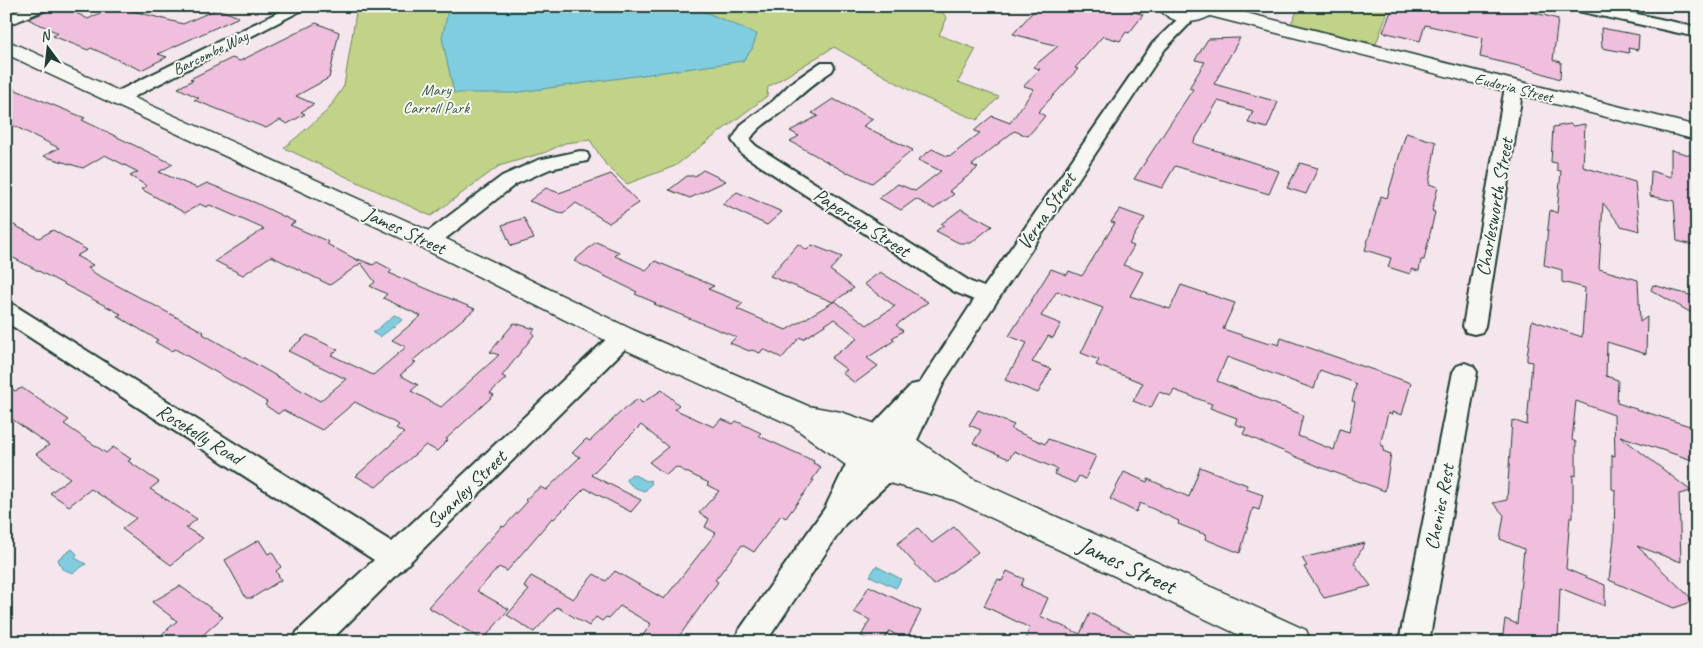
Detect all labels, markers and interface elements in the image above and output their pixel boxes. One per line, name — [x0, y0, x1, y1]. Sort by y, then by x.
north arrow — [22, 22, 72, 72]
street label: Barcombe Way — [170, 25, 253, 80]
text: N — [38, 26, 53, 45]
street label: Eudoria Street — [1472, 69, 1557, 108]
park label: Mary Carroll Park — [403, 80, 470, 118]
street label: Charlesworth Street — [1470, 134, 1519, 278]
street label: Verna Street — [1011, 166, 1083, 255]
street label: Papercap Street — [809, 182, 917, 264]
street label: James Street — [359, 200, 452, 261]
street label: Rosekelly Road — [152, 398, 250, 472]
street label: Swanley Street — [421, 443, 513, 534]
street label: Chenies Rest — [1419, 460, 1460, 552]
street label: James Street — [1072, 529, 1183, 602]

